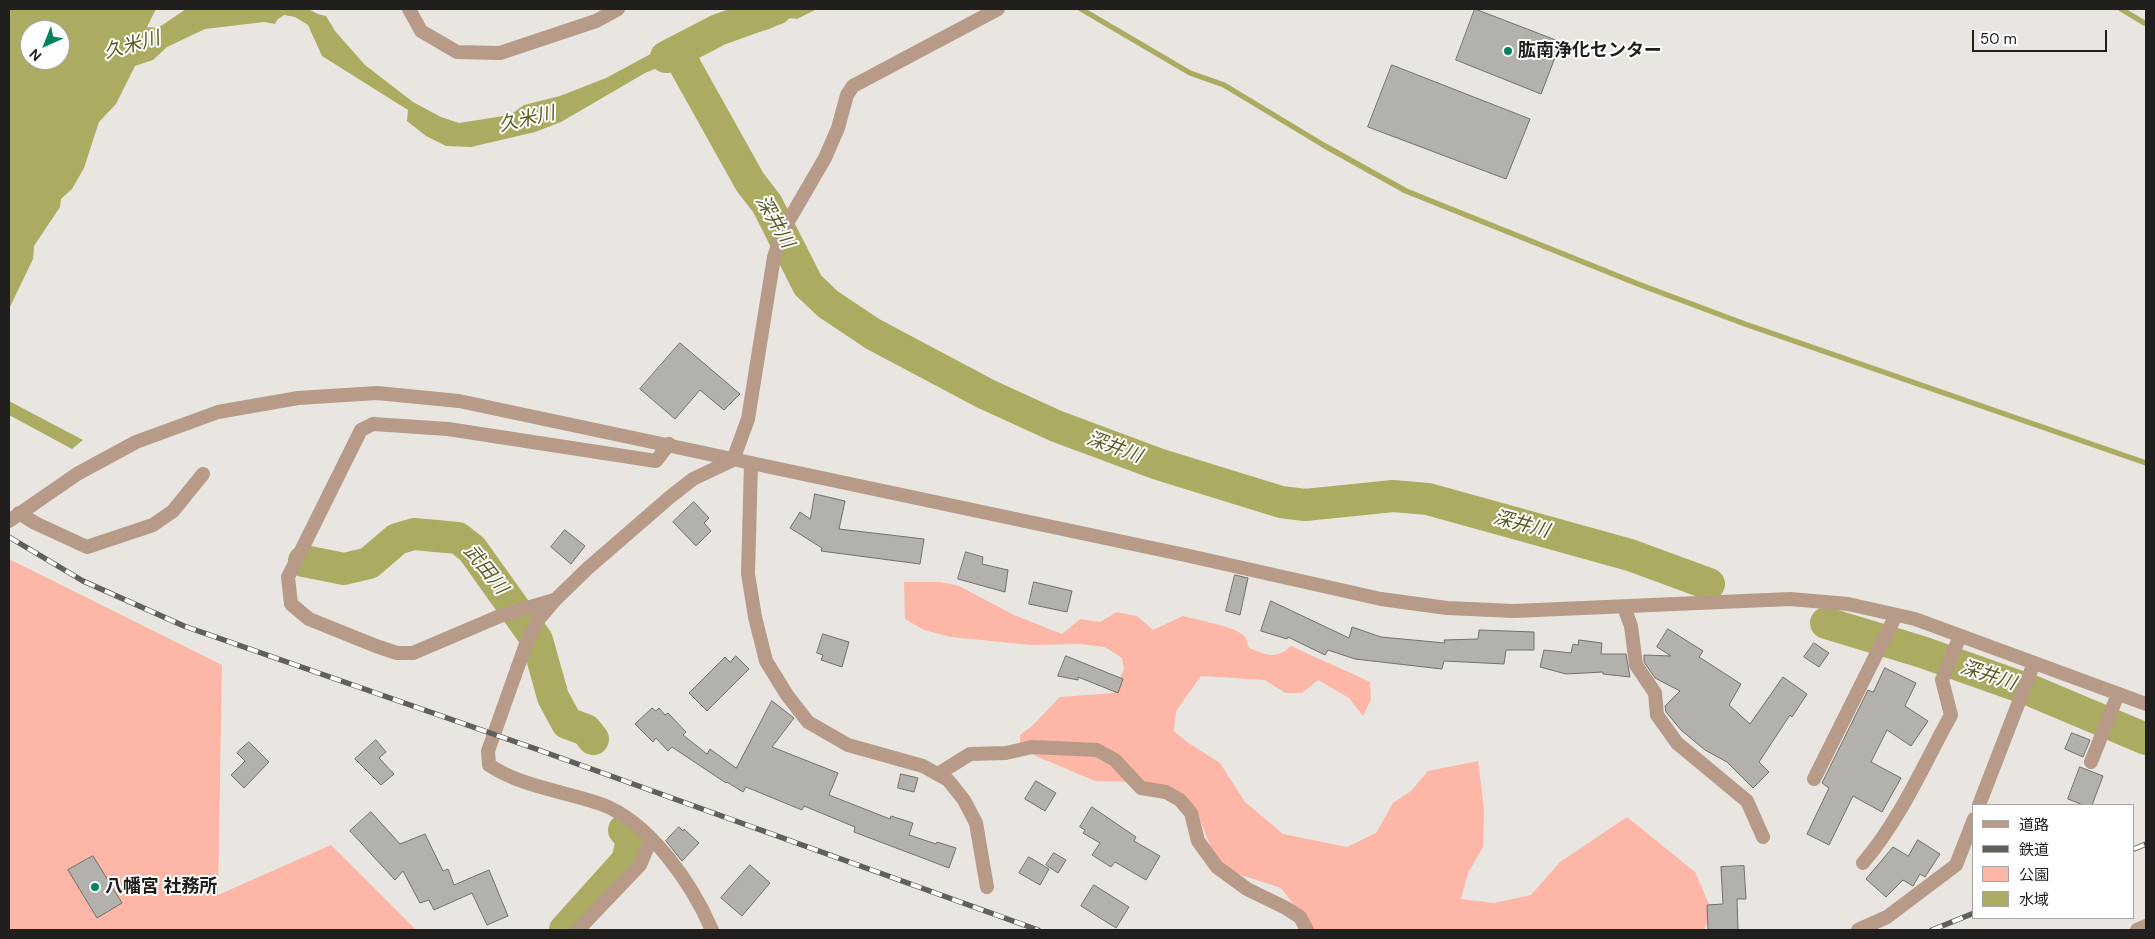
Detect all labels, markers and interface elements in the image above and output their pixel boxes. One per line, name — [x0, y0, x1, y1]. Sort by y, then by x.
north arrow — [20, 20, 70, 70]
scale bar — [1975, 20, 2110, 52]
water label: 久米川 — [102, 28, 162, 64]
text: 50 m — [1980, 29, 2017, 49]
place label: 肱南浄化センター — [1518, 40, 1662, 62]
text: N — [25, 45, 45, 65]
marker: 肱南浄化センター — [1502, 45, 1514, 57]
water label: 久米川 — [497, 102, 557, 138]
water label: 深井川 — [750, 192, 798, 252]
water label: 深井川 — [1083, 428, 1145, 468]
water label: 深井川 — [1491, 507, 1551, 543]
water label: 武田川 — [458, 541, 512, 599]
water label: 深井川 — [1957, 656, 2019, 696]
legend — [1972, 804, 2135, 919]
text: 道路 — [2019, 815, 2049, 835]
text: 鉄道 — [2019, 840, 2049, 860]
text: 公園 — [2019, 865, 2049, 885]
place label: 八幡宮 社務所 — [105, 876, 217, 898]
marker: 八幡宮 社務所 — [89, 881, 101, 893]
text: 水域 — [2019, 890, 2049, 910]

